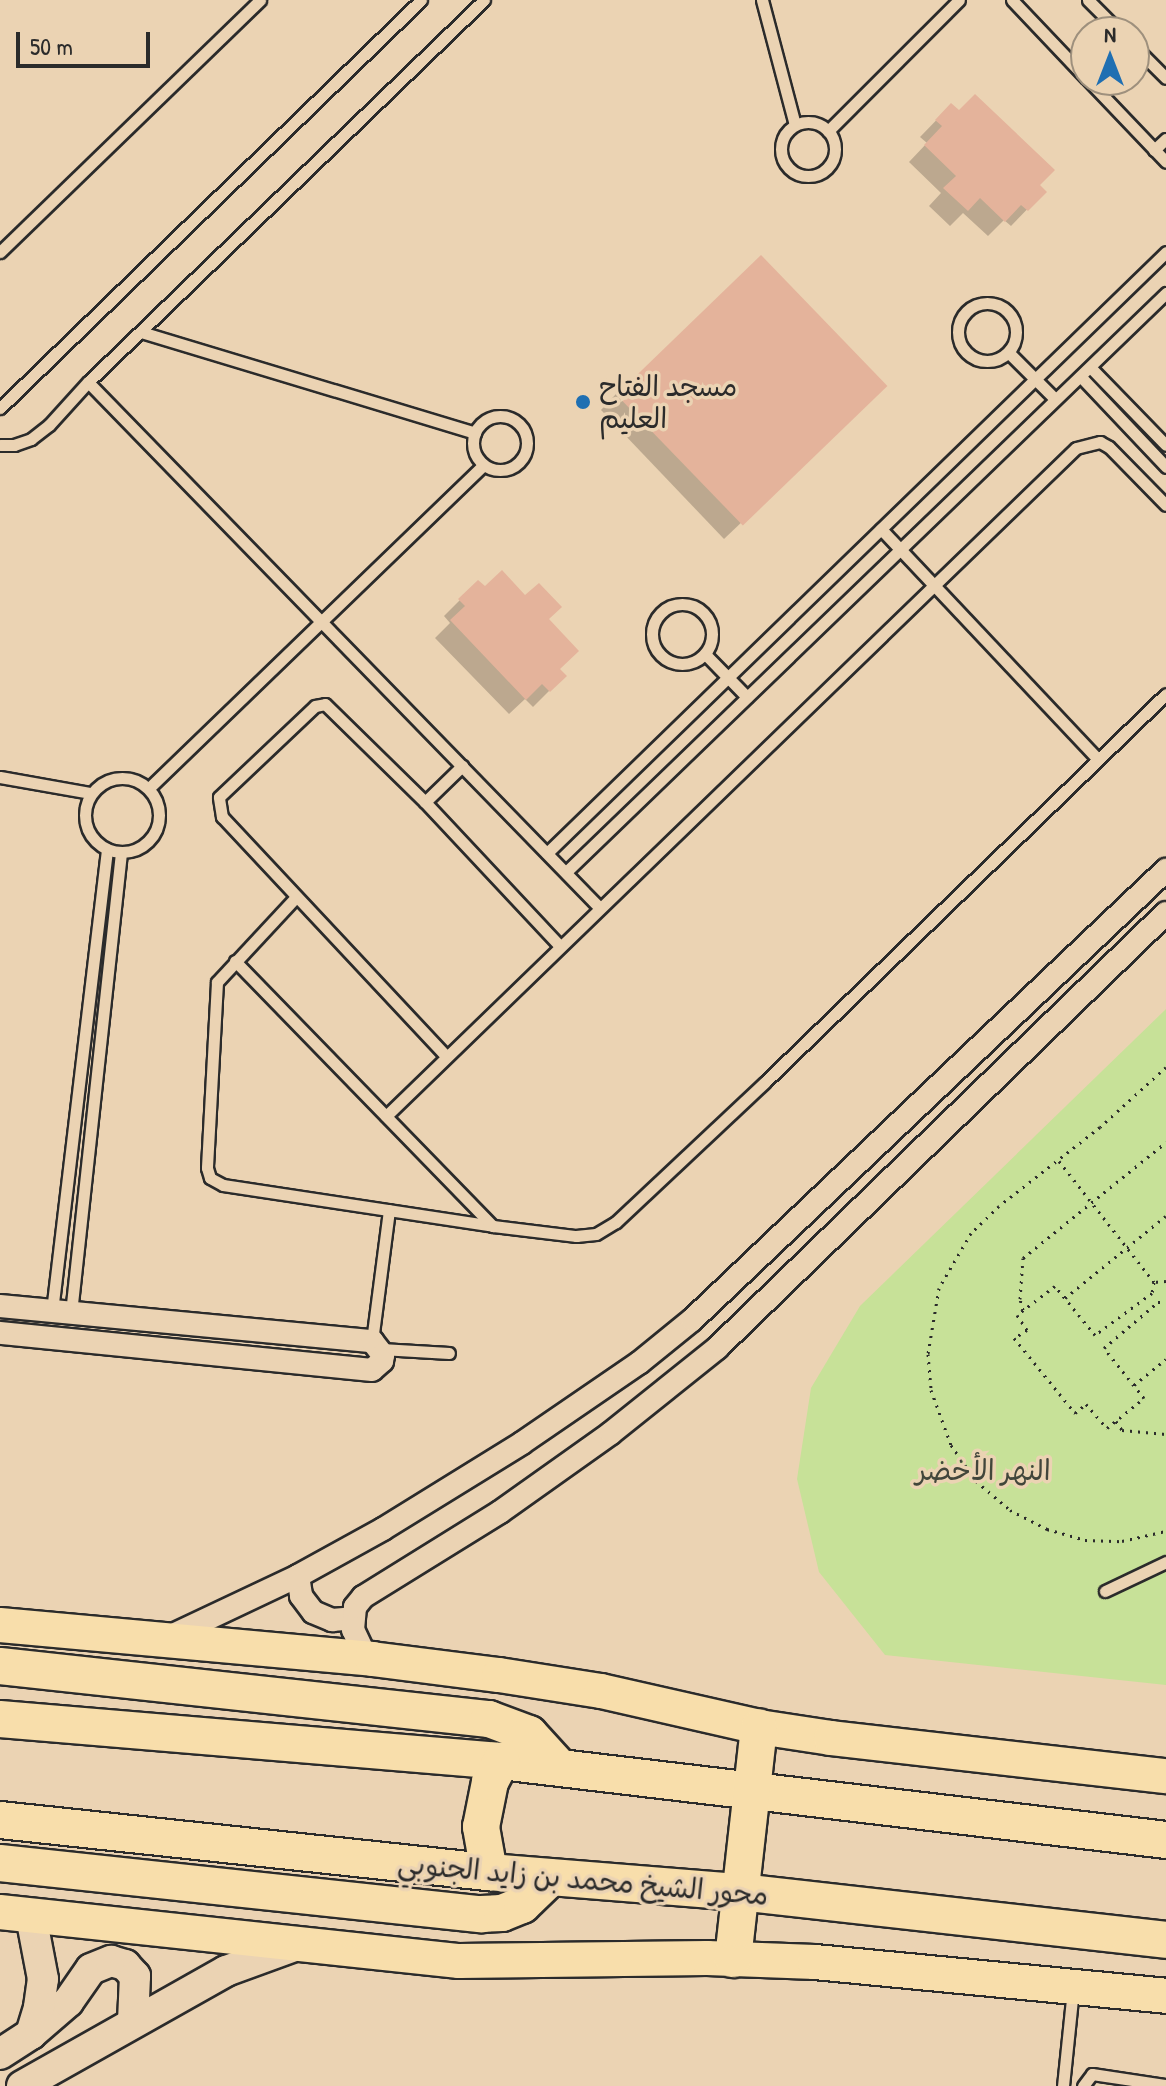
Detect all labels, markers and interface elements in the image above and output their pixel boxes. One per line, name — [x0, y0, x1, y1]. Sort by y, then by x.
scale bar — [20, 16, 154, 66]
north arrow — [1070, 16, 1150, 96]
text: N — [1104, 19, 1116, 49]
text: 50 m — [30, 30, 73, 62]
place label: مسجد الفتاح العليم — [599, 369, 737, 435]
marker: مسجد الفتاح العليم — [574, 393, 592, 411]
park label: النهر الأخضر — [915, 1453, 1051, 1487]
street label: محور الشيخ محمد بن زايد الجنوبي — [396, 1846, 770, 1912]

